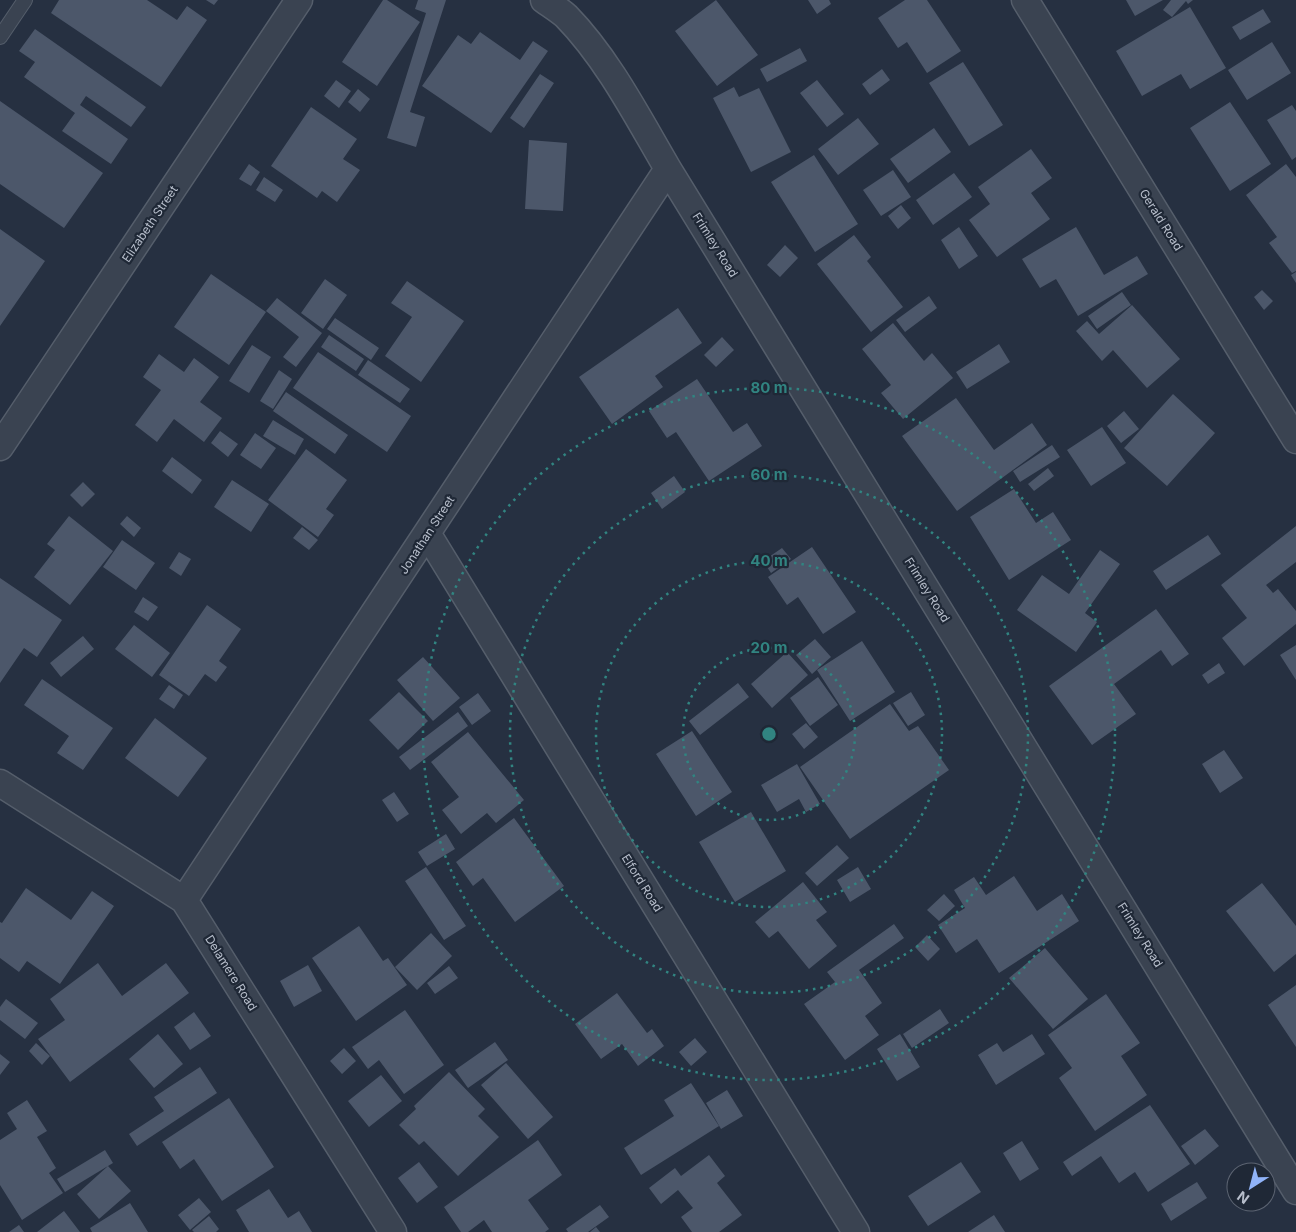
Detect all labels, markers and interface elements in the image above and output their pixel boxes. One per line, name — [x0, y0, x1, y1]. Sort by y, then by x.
street label: Elizabeth Street — [118, 183, 181, 265]
street label: Gerald Road — [1137, 186, 1186, 253]
street label: Frimley Road — [690, 210, 741, 280]
text: 80 m — [750, 378, 788, 397]
text: 60 m — [750, 465, 788, 484]
street label: Jonathan Street — [396, 493, 457, 577]
text: 40 m — [750, 551, 788, 570]
street label: Frimley Road — [902, 555, 953, 625]
text: 20 m — [751, 638, 787, 657]
centre of rings — [760, 725, 778, 743]
street label: Elford Road — [619, 851, 666, 914]
street label: Frimley Road — [1115, 900, 1166, 970]
street label: Delamere Road — [202, 932, 261, 1013]
north arrow — [1226, 1162, 1276, 1212]
text: N — [1234, 1188, 1252, 1208]

